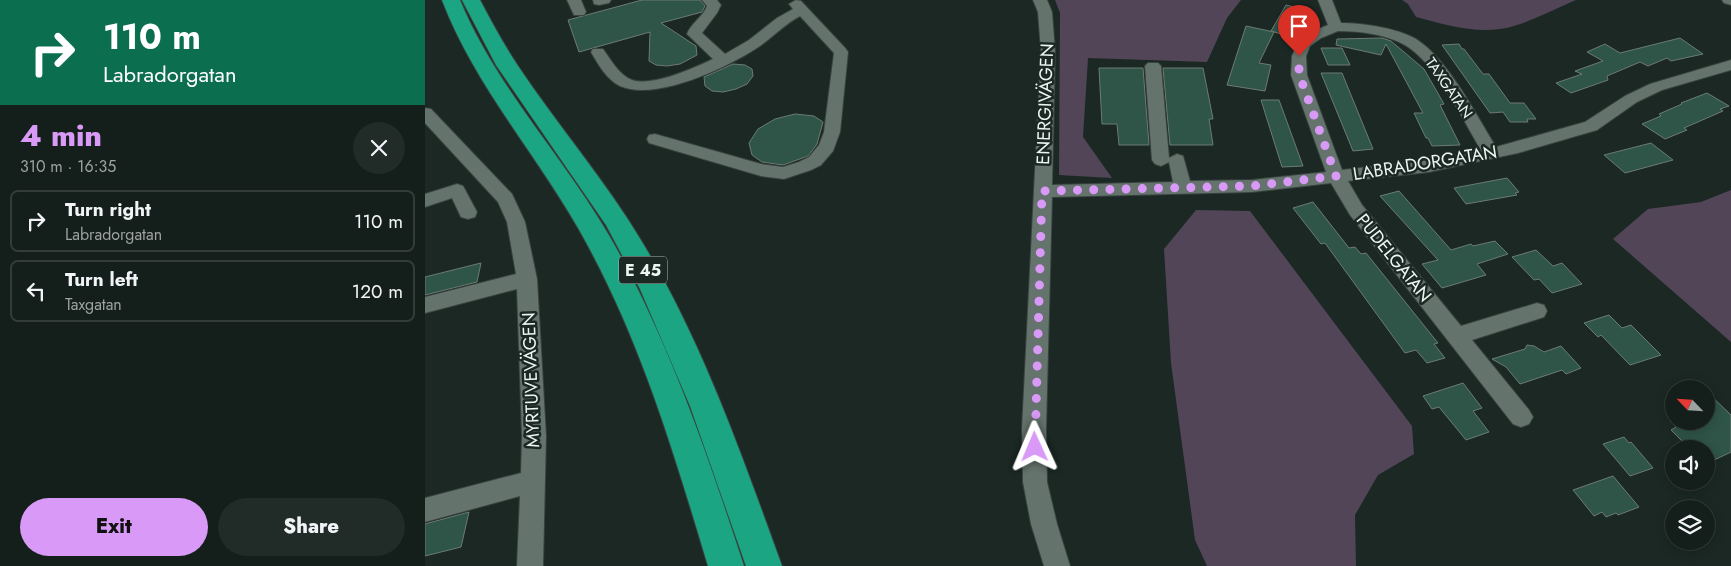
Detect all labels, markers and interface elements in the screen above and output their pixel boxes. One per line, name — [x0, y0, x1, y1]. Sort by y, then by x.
pin — [1278, 5, 1320, 56]
text: 110 m — [103, 12, 201, 62]
icon: arrive — [1285, 12, 1313, 40]
icon: right — [20, 20, 85, 85]
street label: ENERGIVÄGEN — [1030, 43, 1060, 165]
street label: TAXGATAN — [1420, 53, 1478, 123]
text: Labradorgatan — [103, 58, 236, 90]
text: 4 min — [20, 114, 102, 157]
button: close — [353, 122, 405, 174]
street label: LABRADORGATAN — [1351, 139, 1499, 187]
text: 310 m · 16:35 — [20, 155, 116, 178]
text: Turn right — [65, 196, 151, 223]
icon: right — [22, 207, 50, 235]
text: 110 m — [354, 208, 403, 235]
street label: PUDELGATAN — [1350, 208, 1438, 308]
text: Labradorgatan — [65, 223, 162, 246]
road number: E 45 — [619, 256, 667, 284]
text: Turn left — [65, 266, 138, 293]
icon: left — [22, 277, 50, 305]
text: 120 m — [352, 278, 403, 305]
text: Taxgatan — [65, 293, 122, 316]
street label: MYRTUVEVÄGEN — [516, 312, 546, 448]
north arrow — [1665, 380, 1715, 430]
map controls — [1665, 380, 1715, 550]
position arrow — [1008, 420, 1060, 472]
button: sound — [1665, 440, 1715, 490]
button: Exit — [20, 498, 208, 556]
button: Share — [218, 498, 405, 556]
button: layers — [1665, 500, 1715, 550]

